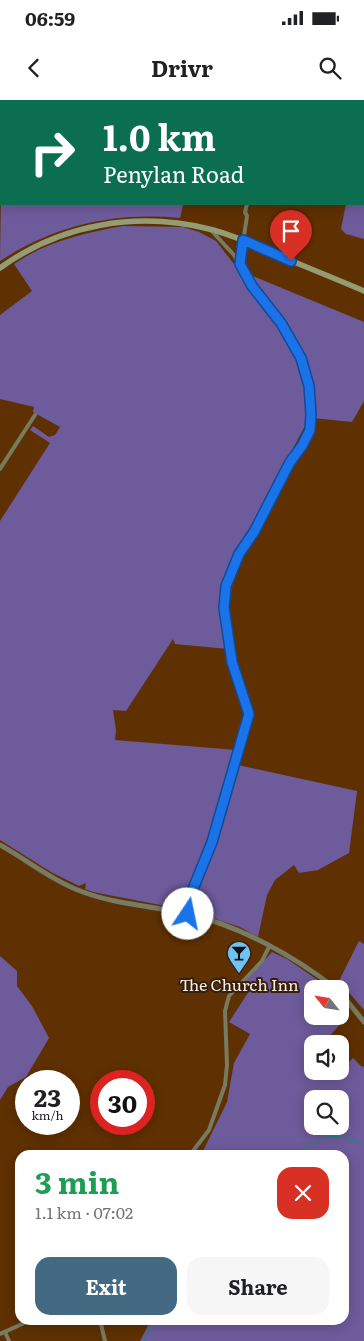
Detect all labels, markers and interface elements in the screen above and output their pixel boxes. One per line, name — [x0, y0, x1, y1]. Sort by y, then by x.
text: 06:59 — [25, 4, 75, 32]
text: Drivr — [151, 51, 213, 84]
icon: back — [20, 54, 48, 82]
icon: search — [316, 54, 344, 82]
text: 1.0 km — [103, 110, 216, 162]
icon: right — [20, 120, 85, 185]
text: Penylan Road — [103, 157, 244, 190]
pin — [270, 210, 312, 261]
icon: arrive — [277, 217, 305, 245]
position arrow — [161, 887, 213, 939]
bar icon: The Church Inn — [226, 940, 252, 974]
place label: The Church Inn — [179, 972, 299, 996]
north arrow — [304, 980, 349, 1025]
map controls — [304, 980, 349, 1135]
button: sound — [304, 1035, 349, 1080]
speed limit sign: 30 — [90, 1070, 155, 1135]
text: 23 — [34, 1078, 61, 1115]
button: search — [304, 1090, 349, 1135]
text: km/h — [32, 1106, 63, 1124]
text: 3 min — [35, 1159, 119, 1203]
button: close — [277, 1167, 329, 1219]
text: 1.1 km · 07:02 — [35, 1200, 133, 1224]
button: Exit — [35, 1257, 177, 1315]
button: Share — [187, 1257, 329, 1315]

